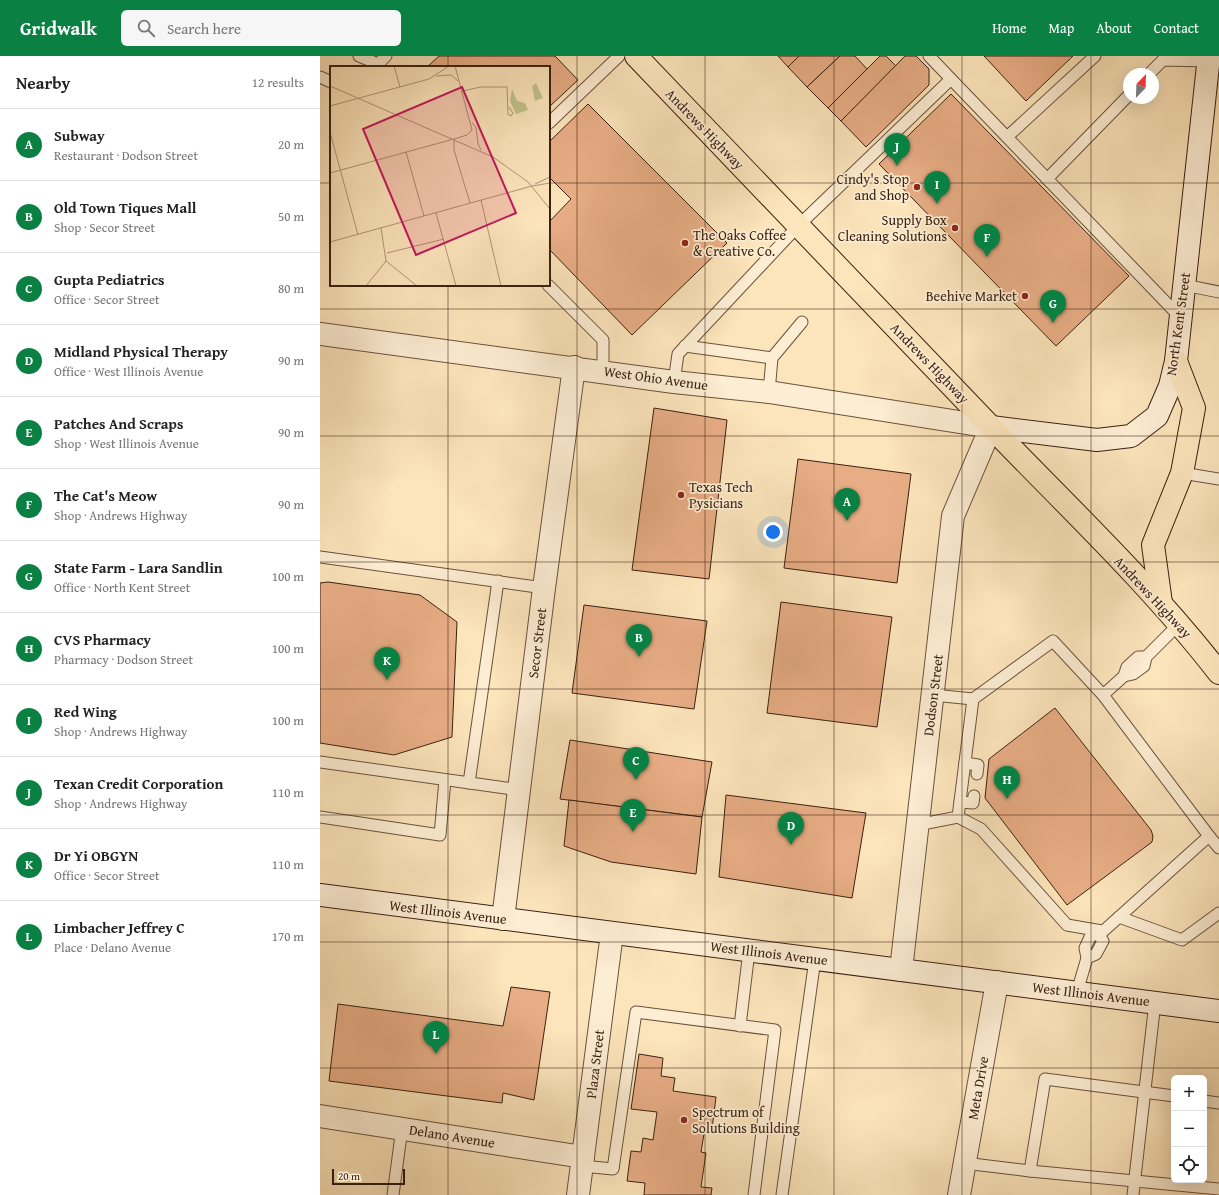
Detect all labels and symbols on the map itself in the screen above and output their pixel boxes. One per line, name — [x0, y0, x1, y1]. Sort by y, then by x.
inset map — [330, 66, 550, 286]
north arrow — [1123, 68, 1159, 104]
street label: Andrews Highway — [661, 84, 749, 174]
pin: J — [884, 133, 910, 166]
place label: Cindy's Stop and Shop — [836, 169, 909, 205]
pin: I — [924, 171, 950, 204]
marker: Cindy's Stop and Shop — [912, 182, 922, 192]
place label: Supply Box Cleaning Solutions — [838, 210, 948, 246]
marker: Supply Box Cleaning Solutions — [950, 223, 960, 233]
pin: F — [974, 224, 1000, 257]
place label: The Oaks Coffee & Creative Co. — [693, 225, 787, 261]
marker: The Oaks Coffee & Creative Co. — [680, 238, 690, 248]
street label: North Kent Street — [1161, 271, 1195, 377]
place label: Beehive Market — [926, 286, 1017, 306]
pin: G — [1040, 290, 1066, 323]
marker: Beehive Market — [1020, 291, 1030, 301]
street label: Andrews Highway — [886, 318, 974, 408]
street label: West Ohio Avenue — [603, 361, 710, 395]
place label: Texas Tech Pysicians — [689, 477, 753, 513]
pin: A — [834, 488, 860, 521]
marker: Texas Tech Pysicians — [676, 490, 686, 500]
your location — [763, 522, 783, 542]
street label: Andrews Highway — [1110, 551, 1196, 643]
street label: Secor Street — [523, 606, 551, 679]
pin: B — [626, 624, 652, 657]
pin: K — [374, 647, 400, 680]
street label: Dodson Street — [918, 653, 948, 737]
pin: C — [623, 747, 649, 780]
pin: H — [994, 766, 1020, 799]
pin: E — [620, 799, 646, 832]
pin: D — [778, 812, 804, 845]
street label: West Illinois Avenue — [388, 895, 508, 929]
street label: West Illinois Avenue — [709, 936, 829, 970]
street label: West Illinois Avenue — [1031, 977, 1151, 1011]
pin: L — [423, 1021, 449, 1054]
street label: Plaza Street — [581, 1028, 609, 1100]
street label: Meta Drive — [963, 1054, 993, 1121]
place label: Spectrum of Solutions Building — [692, 1102, 800, 1138]
marker: Spectrum of Solutions Building — [679, 1115, 689, 1125]
street label: Delano Avenue — [408, 1119, 497, 1153]
scale bar — [332, 1167, 405, 1186]

